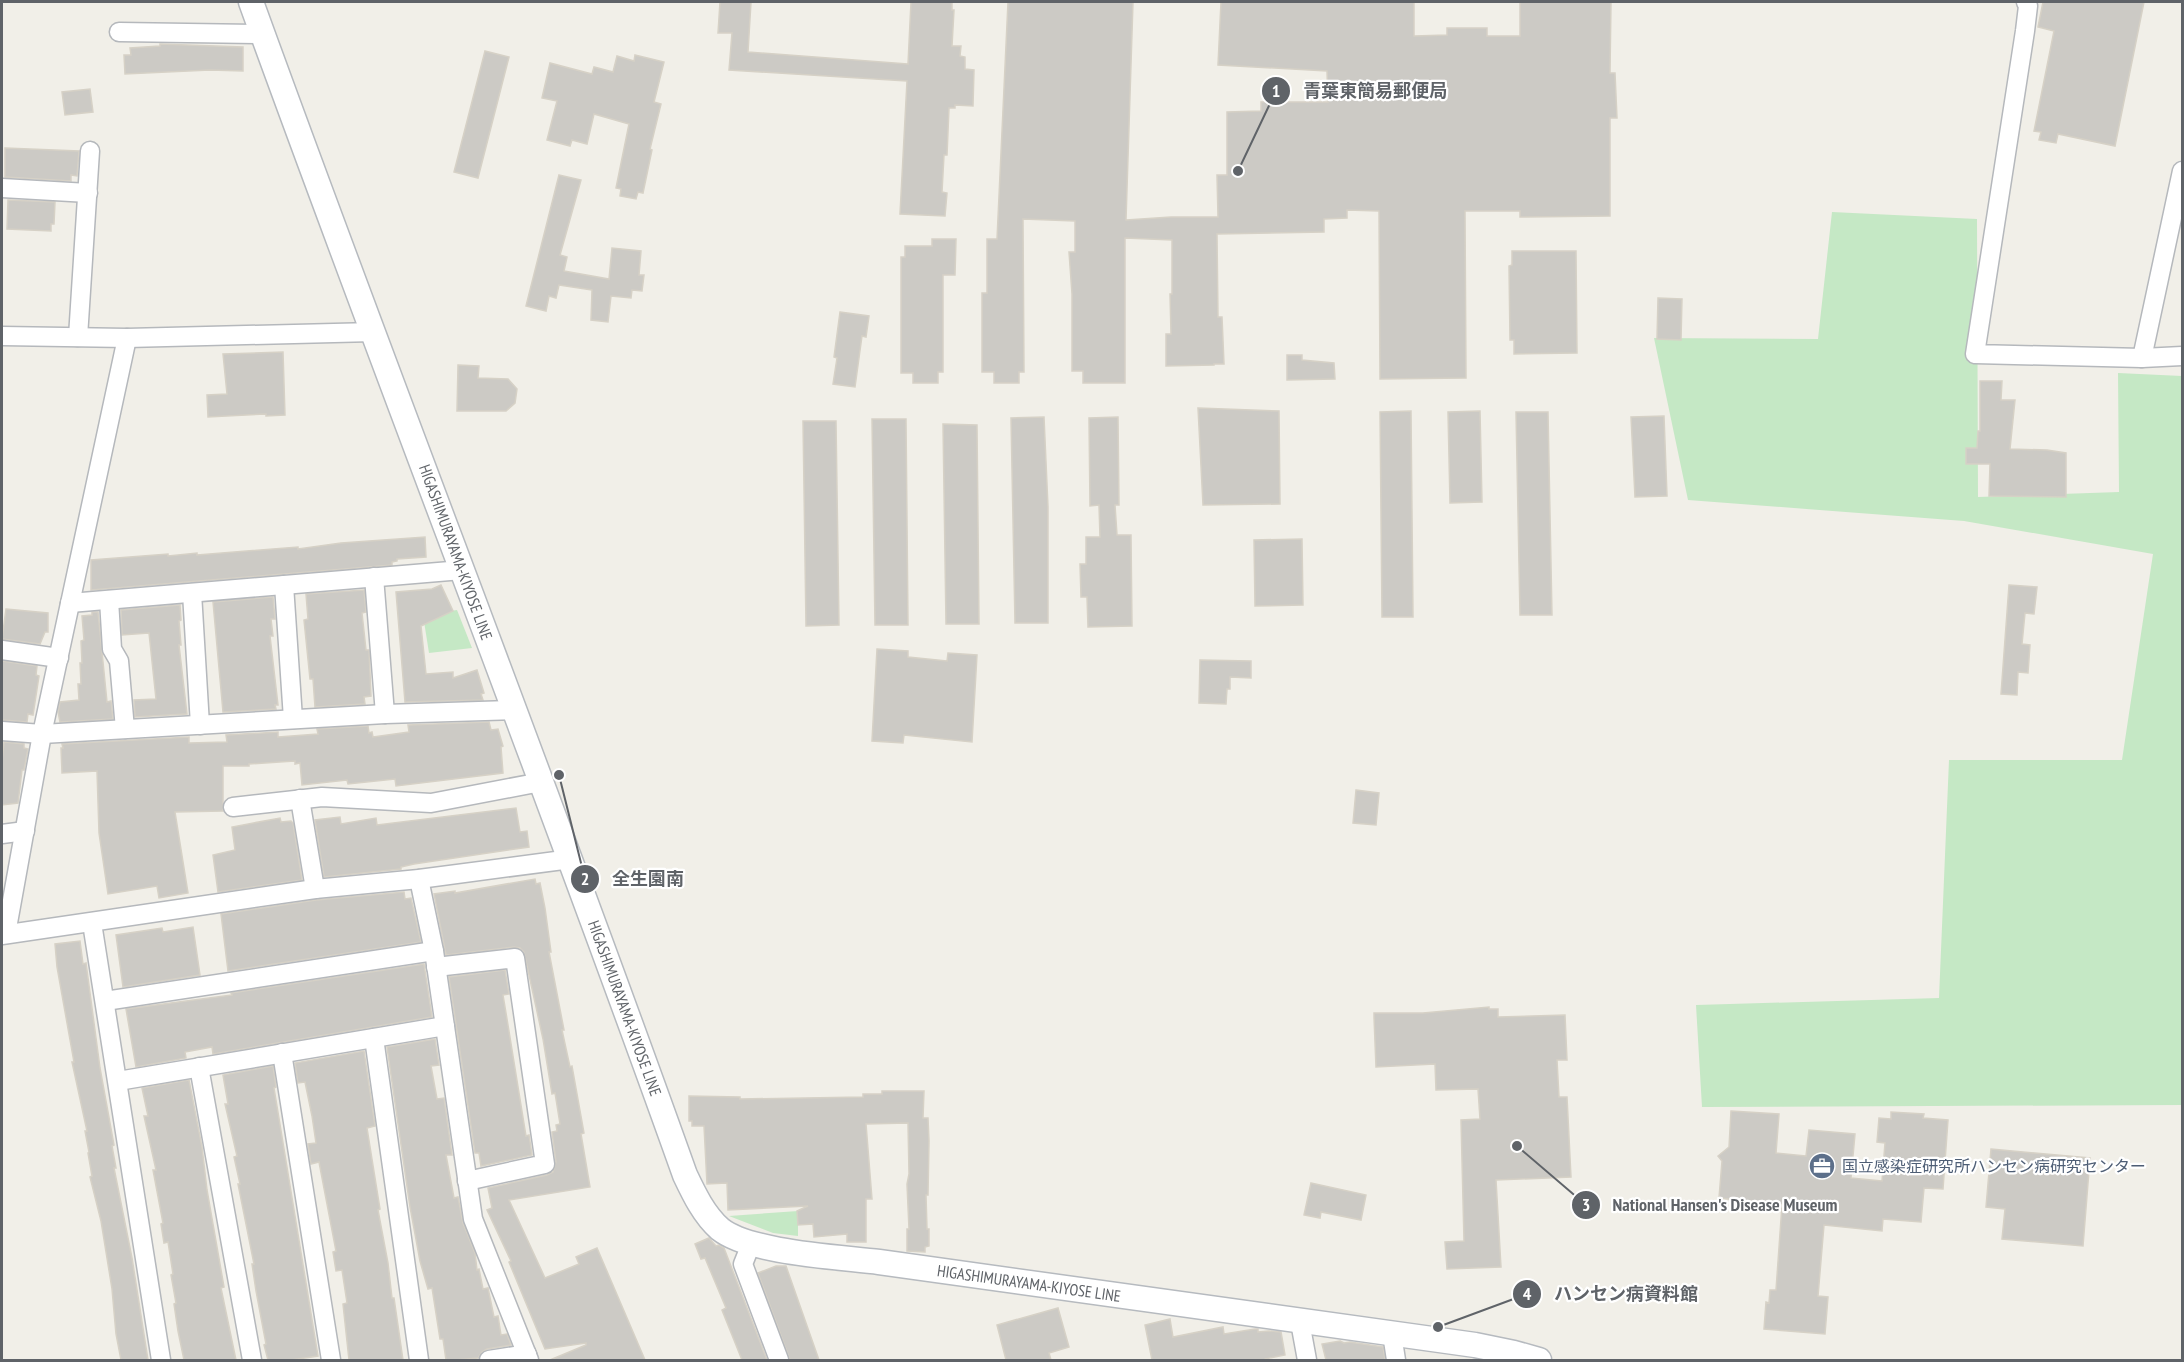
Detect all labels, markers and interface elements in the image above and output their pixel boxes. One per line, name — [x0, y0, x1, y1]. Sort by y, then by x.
callout: 青葉東簡易郵便局 — [1261, 73, 1459, 109]
text: 1 — [1272, 79, 1280, 102]
text: 青葉東簡易郵便局 — [1303, 79, 1447, 102]
street label: HIGASHIMURAYAMA-KIYOSE LINE — [415, 462, 497, 643]
callout: 全生園南 — [570, 861, 696, 897]
text: 2 — [581, 867, 589, 890]
text: 全生園南 — [612, 867, 684, 890]
street label: HIGASHIMURAYAMA-KIYOSE LINE — [584, 918, 666, 1099]
office icon: 国立感染症研究所ハンセン病研究センター — [1807, 1151, 1837, 1181]
place label: 国立感染症研究所ハンセン病研究センター — [1842, 1156, 2146, 1176]
callout: National Hansen's Disease Museum — [1571, 1187, 1849, 1223]
text: 3 — [1582, 1193, 1590, 1216]
text: National Hansen's Disease Museum — [1613, 1193, 1837, 1216]
street label: HIGASHIMURAYAMA-KIYOSE LINE — [936, 1260, 1122, 1306]
callout: ハンセン病資料館 — [1512, 1276, 1710, 1312]
text: 4 — [1523, 1282, 1532, 1305]
text: ハンセン病資料館 — [1554, 1282, 1698, 1305]

